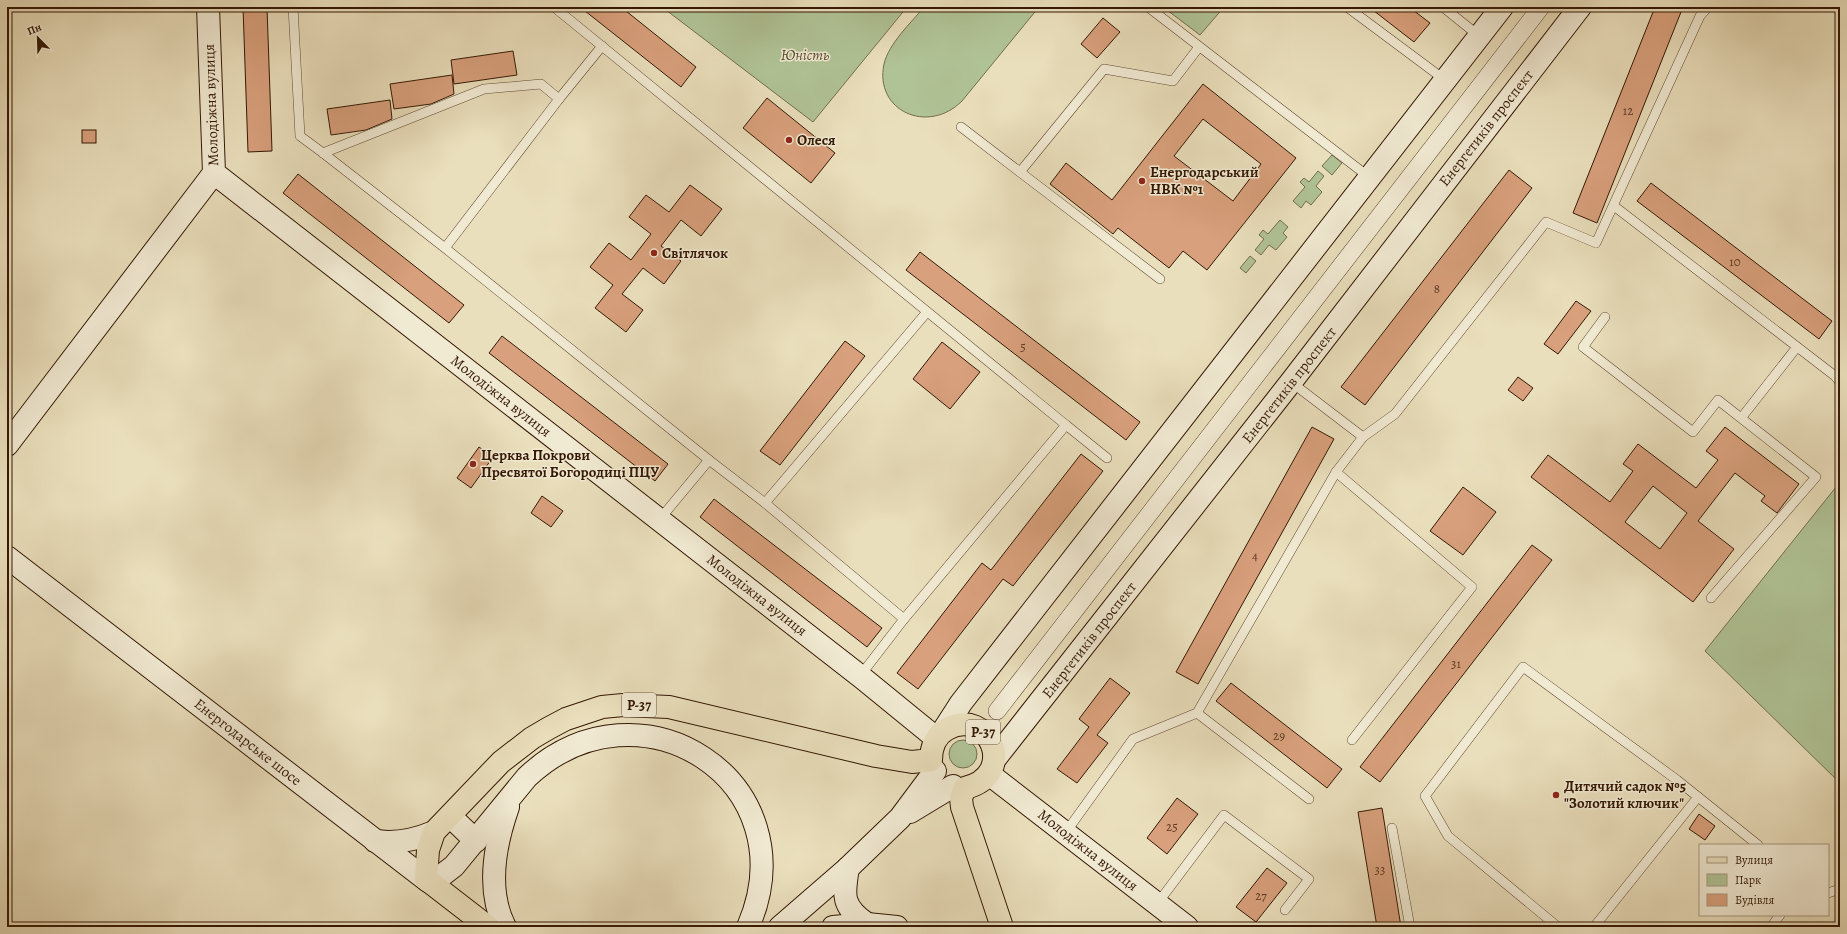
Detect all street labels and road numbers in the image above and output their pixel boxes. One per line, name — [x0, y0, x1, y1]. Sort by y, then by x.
street label: Молодіжна вулиця — [199, 44, 223, 166]
street label: Енергетиків проспект — [1434, 65, 1538, 190]
street label: Енергетиків проспект — [1237, 322, 1341, 447]
street label: Молодіжна вулиця — [447, 350, 555, 442]
street label: Молодіжна вулиця — [703, 549, 811, 641]
street label: Енергетиків проспект — [1037, 577, 1141, 702]
road number: Р-37 — [622, 693, 656, 717]
street label: Енергодарське шосе — [190, 694, 306, 790]
road number: Р-37 — [966, 720, 1000, 744]
street label: Молодіжна вулиця — [1034, 804, 1142, 896]

